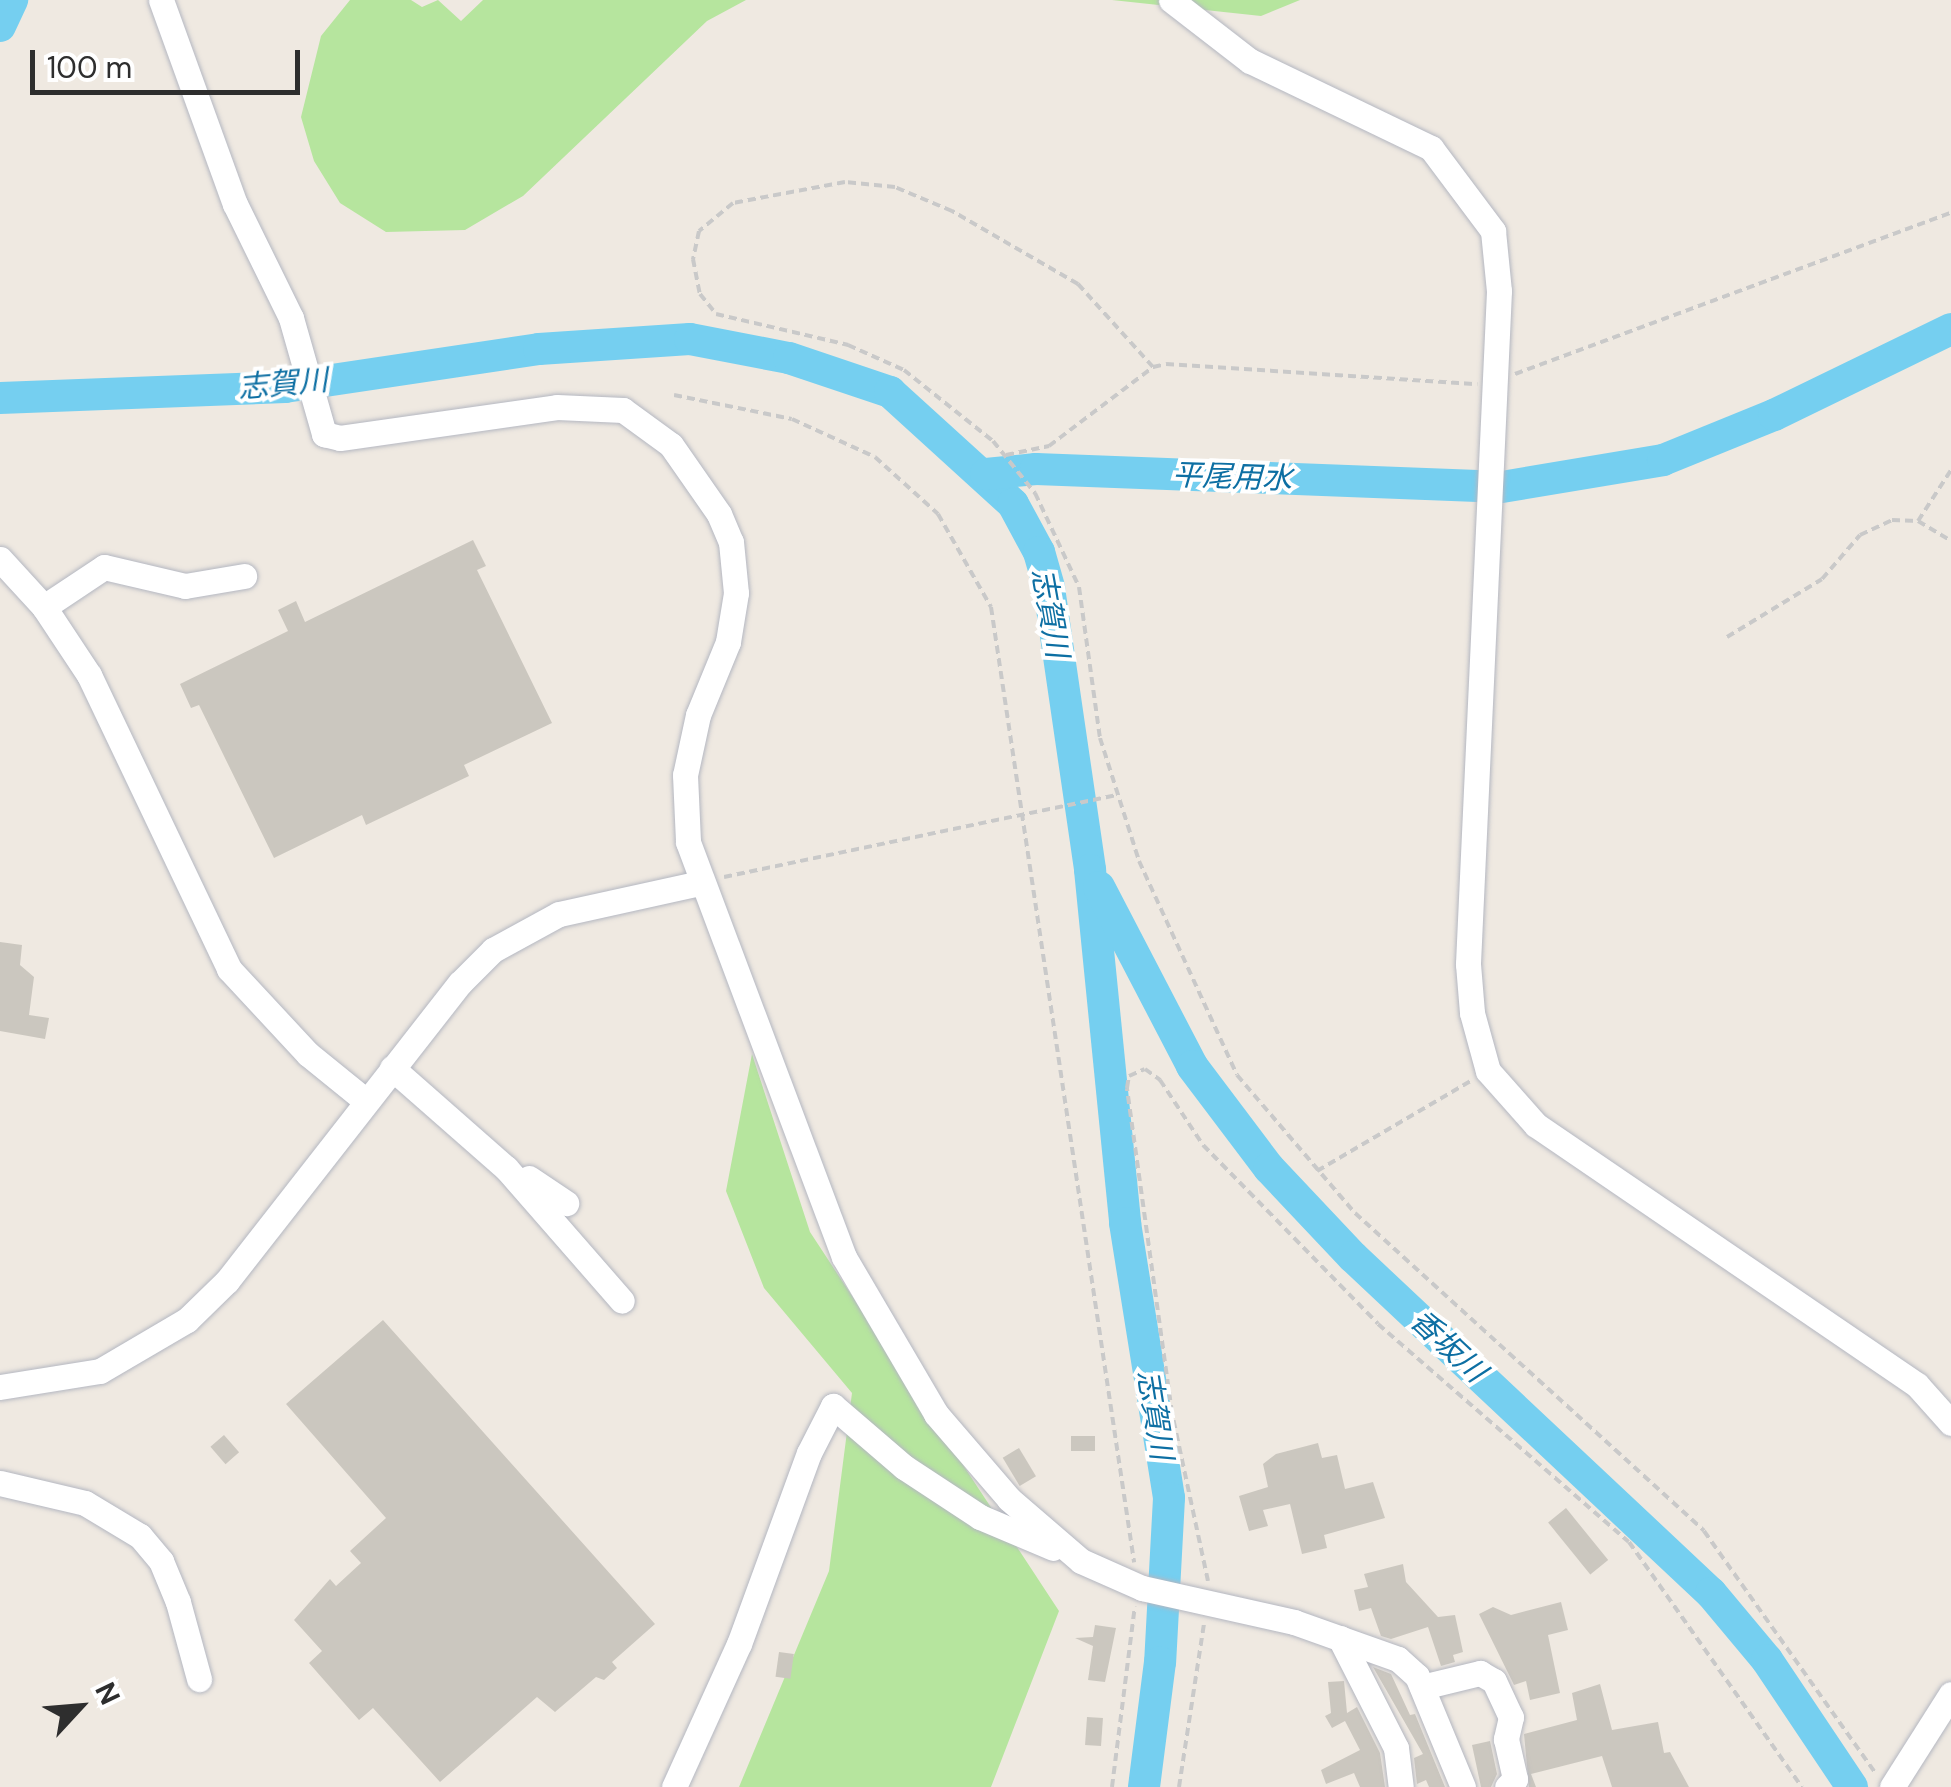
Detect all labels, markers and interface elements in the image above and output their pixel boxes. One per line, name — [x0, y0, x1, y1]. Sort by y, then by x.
scale bar — [35, 30, 305, 92]
text: 100 m — [47, 48, 132, 87]
water label: 志賀川 — [237, 362, 329, 406]
water label: 平尾用水 — [1171, 457, 1293, 497]
water label: 志賀川 — [1024, 566, 1076, 660]
water label: 香坂川 — [1403, 1302, 1493, 1390]
water label: 志賀川 — [1130, 1368, 1180, 1462]
north arrow — [30, 1657, 130, 1757]
text: N — [86, 1676, 129, 1711]

